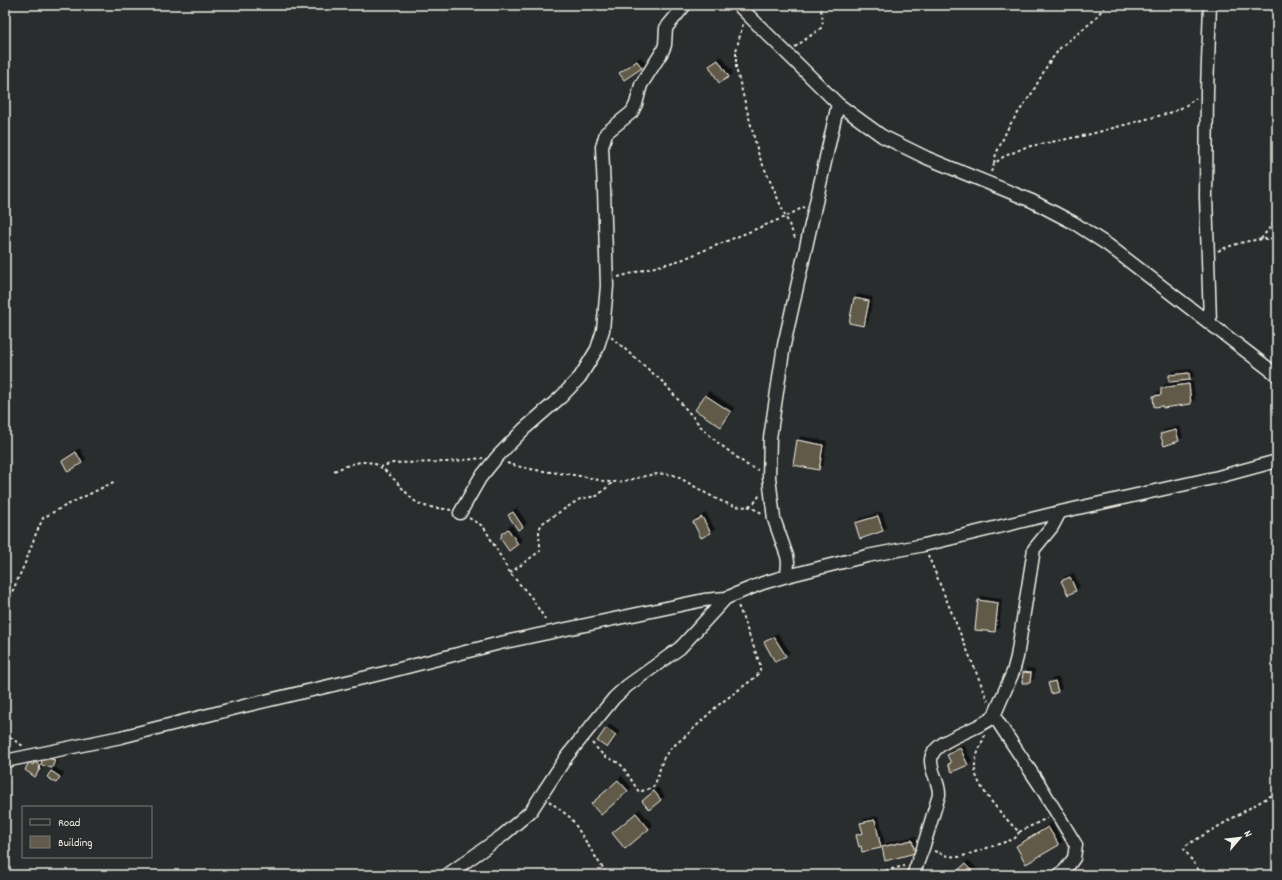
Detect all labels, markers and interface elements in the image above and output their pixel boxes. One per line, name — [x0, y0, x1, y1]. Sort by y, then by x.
legend — [22, 806, 152, 858]
text: Road — [58, 815, 80, 832]
north arrow — [1220, 818, 1260, 858]
text: N — [1239, 828, 1256, 841]
text: Building — [58, 835, 93, 852]

